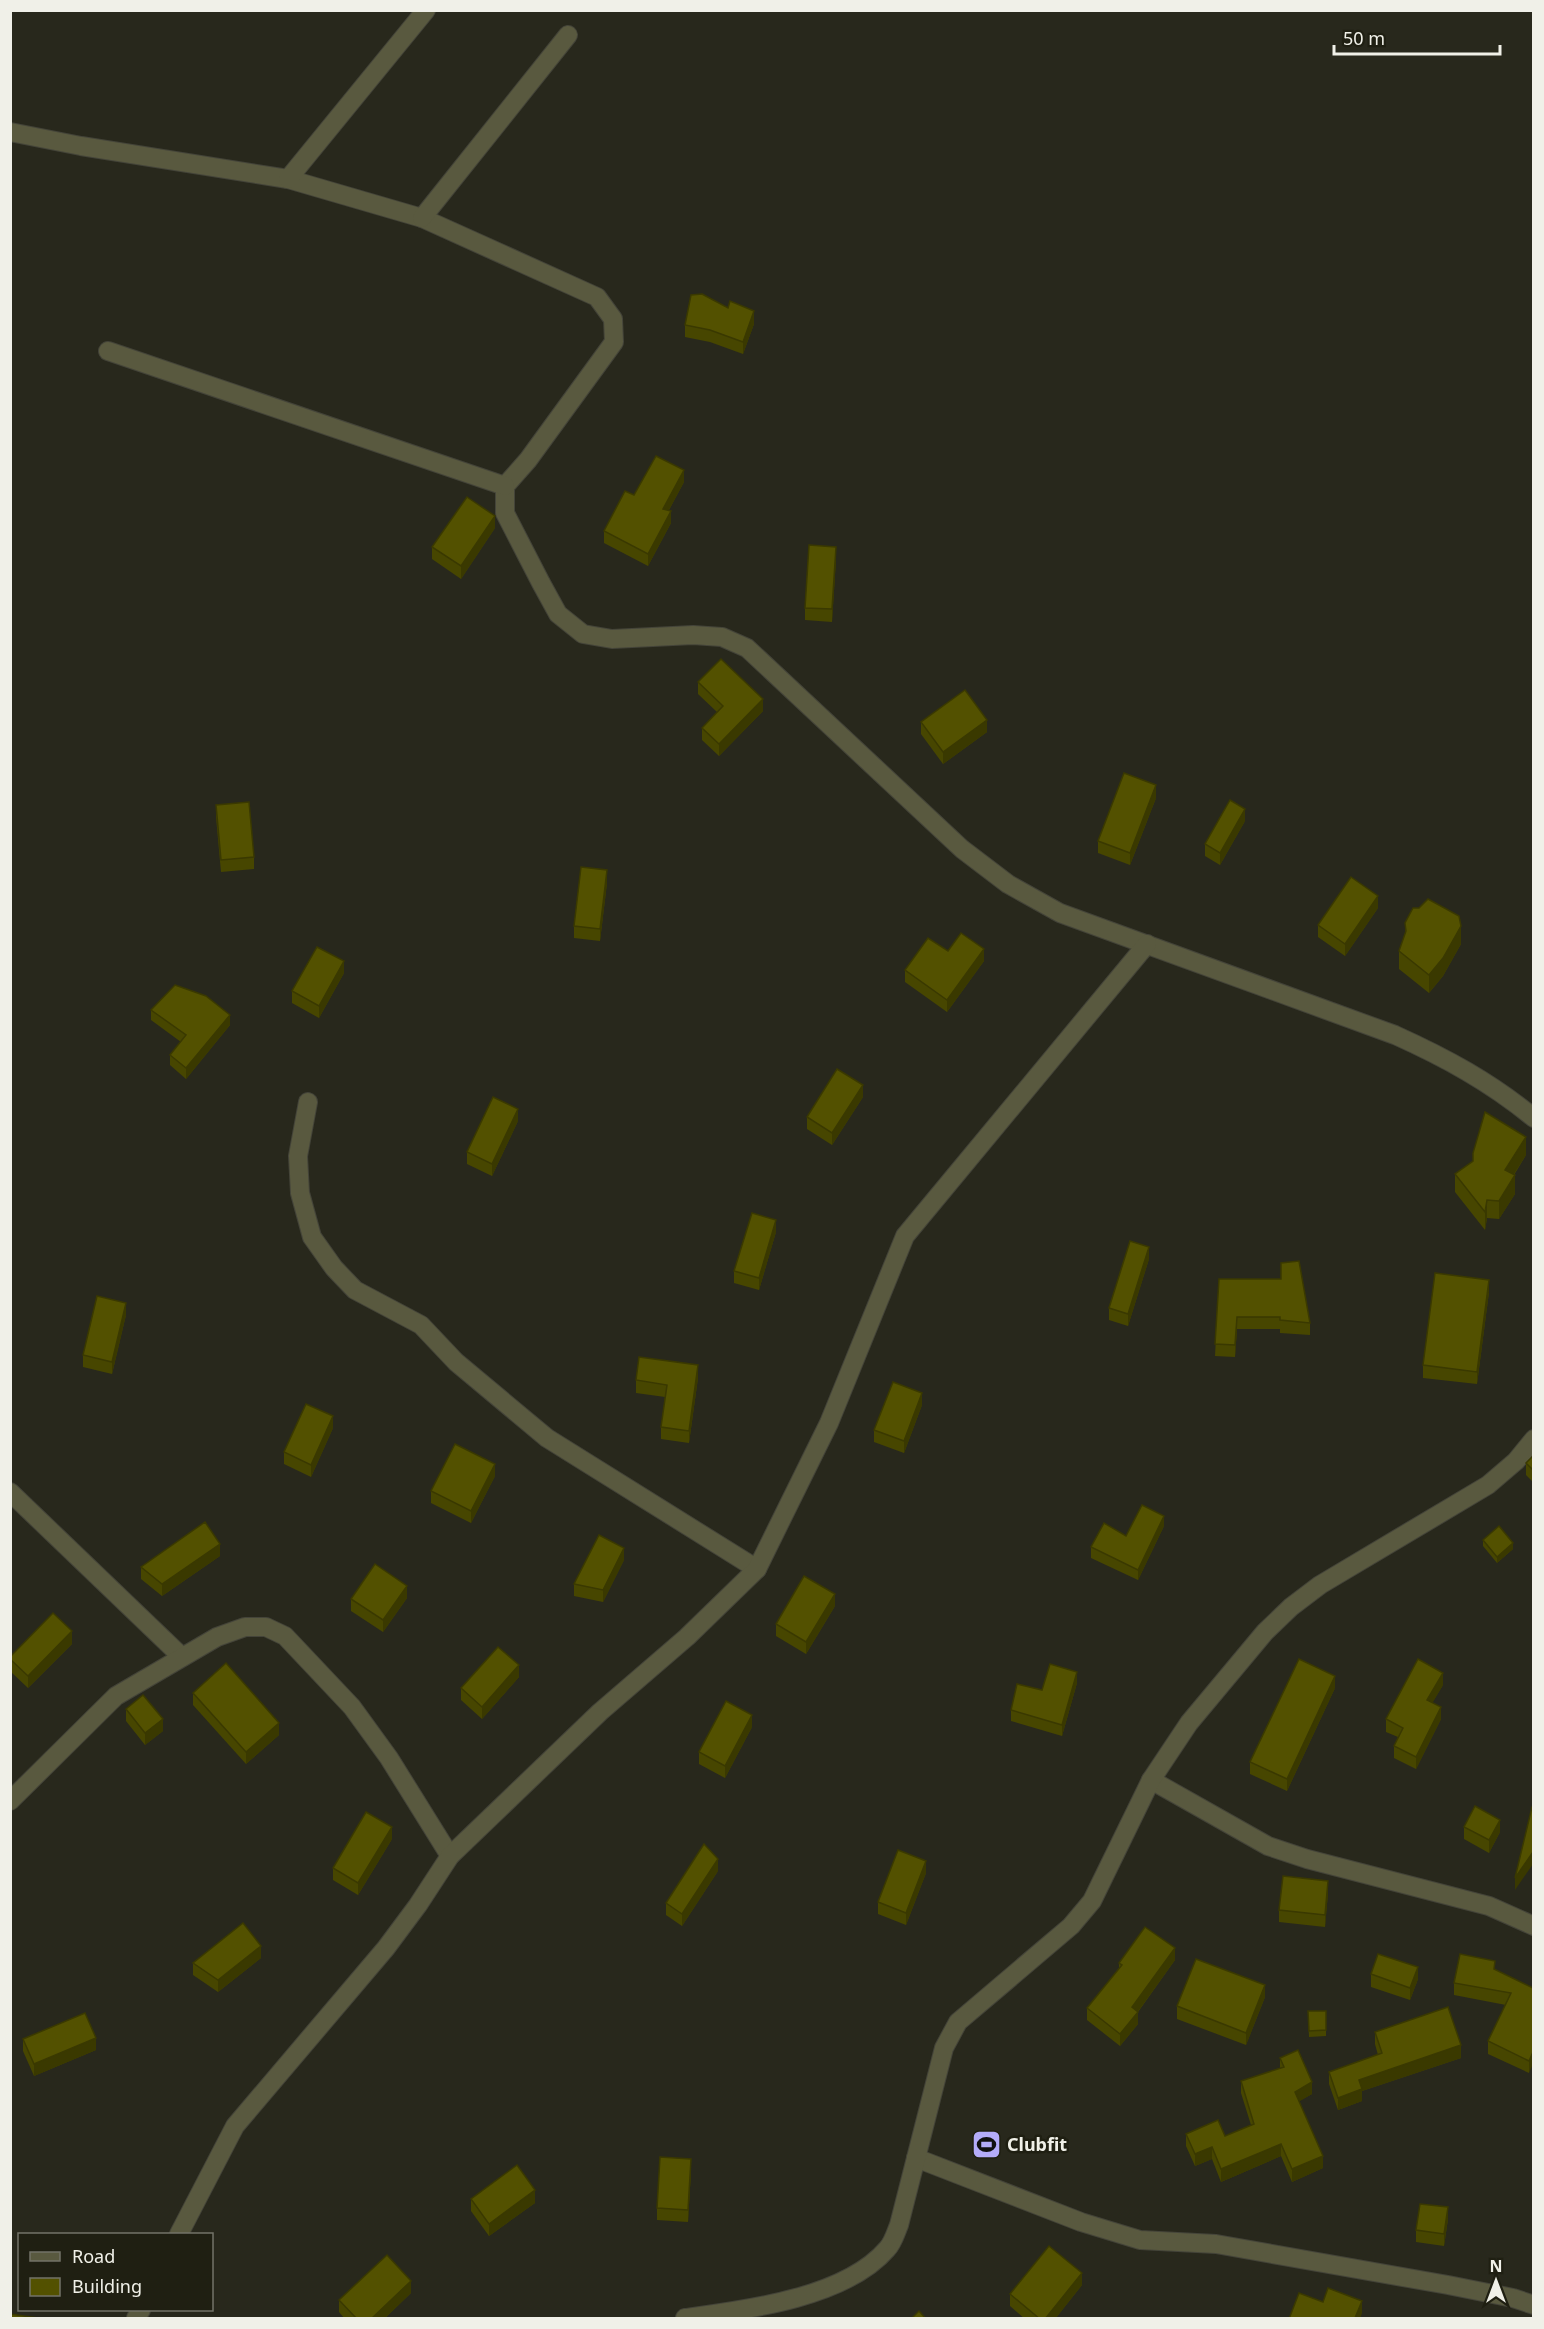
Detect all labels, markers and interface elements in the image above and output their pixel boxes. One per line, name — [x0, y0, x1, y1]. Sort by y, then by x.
scale bar — [1334, 18, 1500, 56]
text: 50 m — [1343, 26, 1385, 50]
sports icon: Clubfit — [970, 2128, 1002, 2160]
place label: Clubfit — [1007, 2132, 1067, 2156]
legend — [18, 2233, 213, 2311]
text: Road — [72, 2244, 115, 2268]
north arrow — [1466, 2251, 1526, 2311]
text: N — [1489, 2255, 1503, 2277]
text: Building — [72, 2274, 142, 2298]

